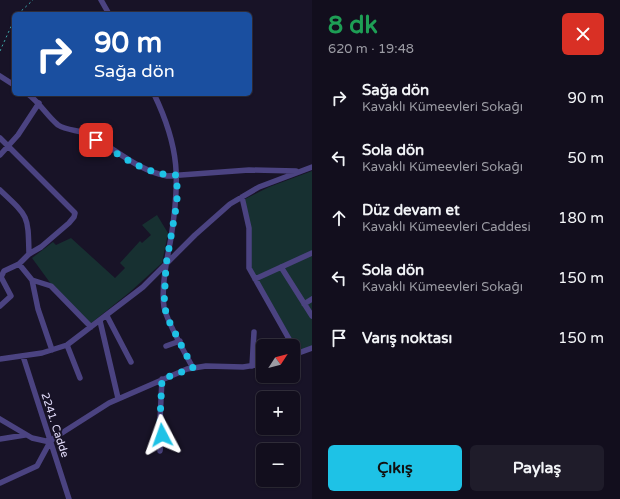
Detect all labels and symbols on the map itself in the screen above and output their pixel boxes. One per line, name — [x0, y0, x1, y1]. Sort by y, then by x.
pin — [79, 123, 113, 157]
north arrow — [256, 339, 300, 383]
street label: 2241. Cadde — [38, 391, 72, 459]
position arrow — [141, 414, 183, 456]

